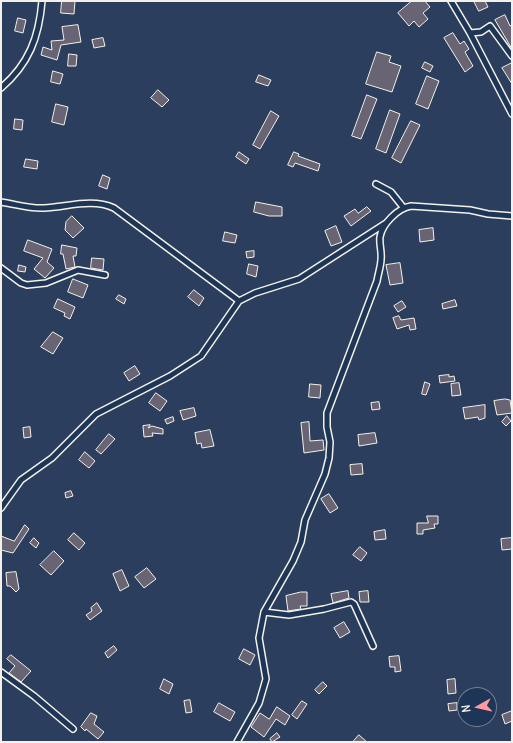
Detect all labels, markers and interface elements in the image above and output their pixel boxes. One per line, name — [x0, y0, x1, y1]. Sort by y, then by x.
north arrow — [457, 687, 497, 727]
text: N — [459, 704, 474, 713]

